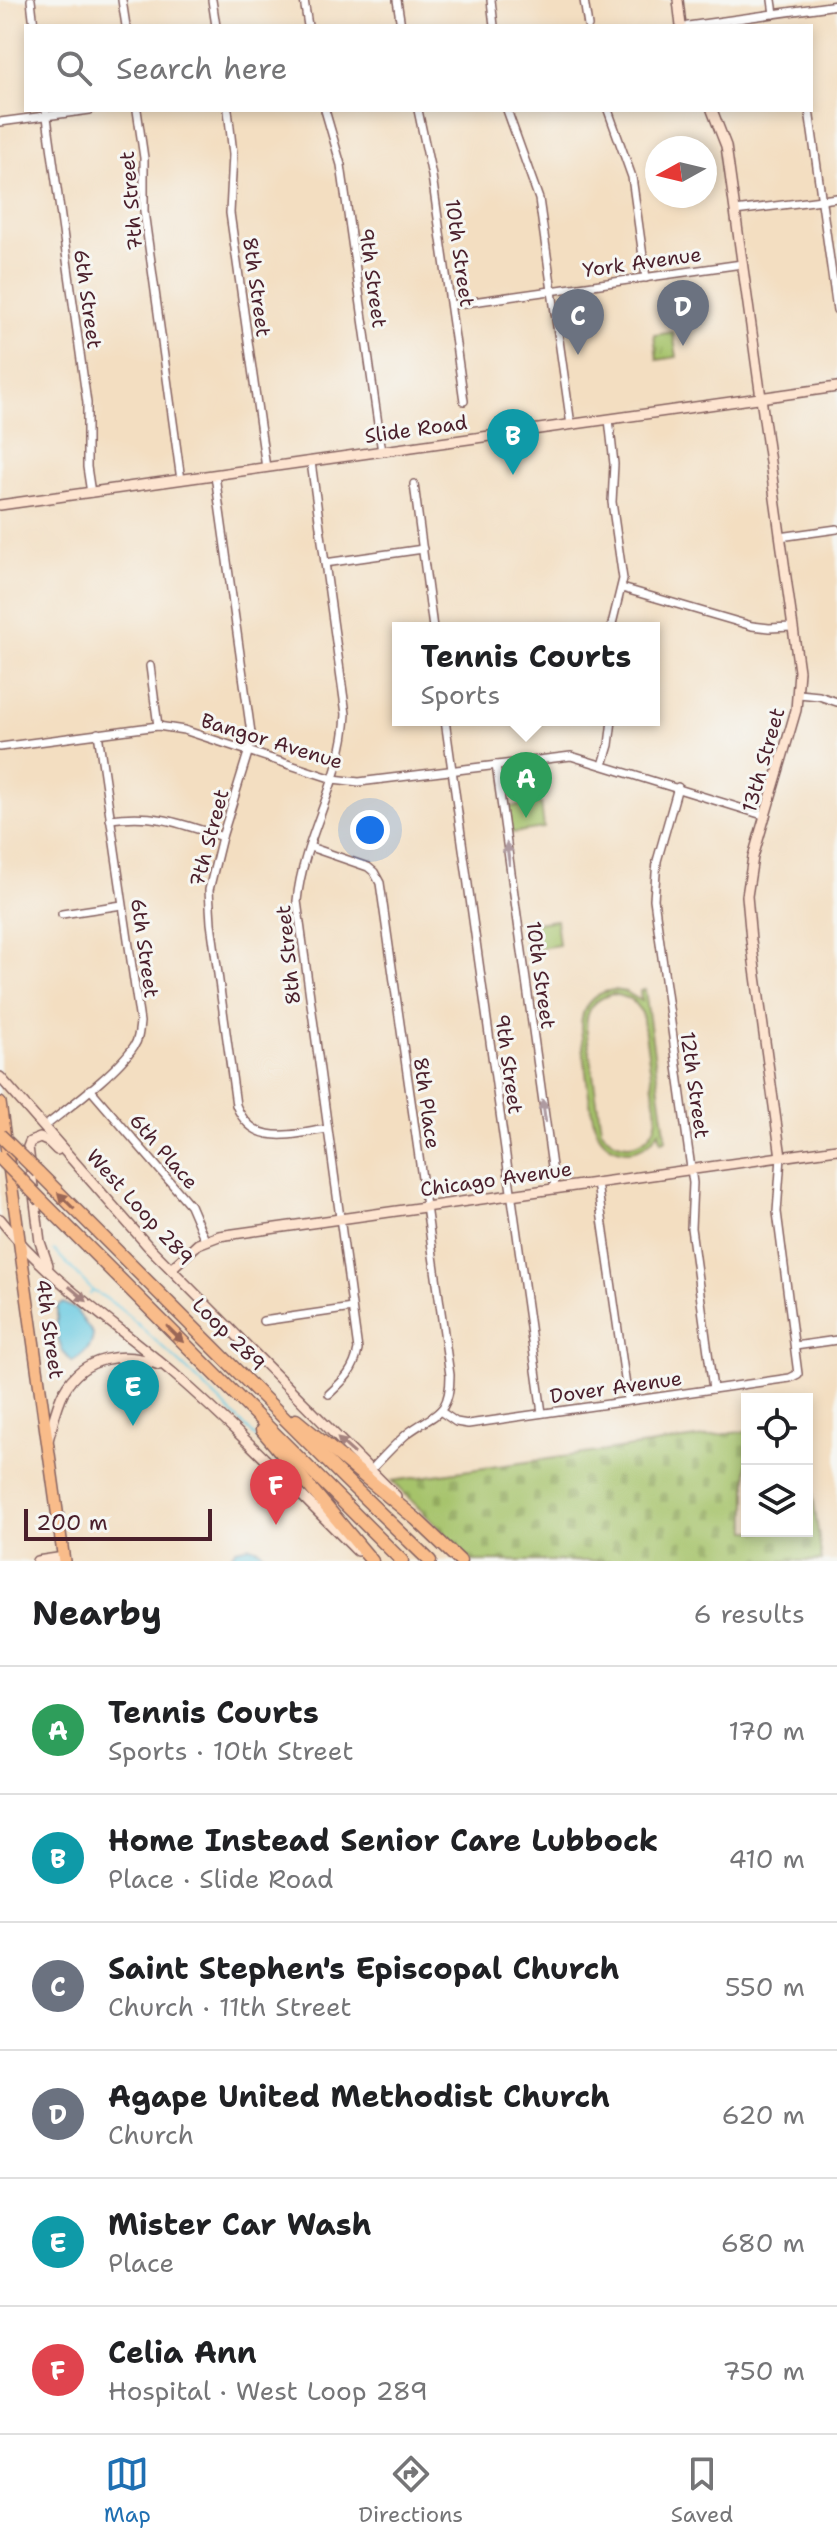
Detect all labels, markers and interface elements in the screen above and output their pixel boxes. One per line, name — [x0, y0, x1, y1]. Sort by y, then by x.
search box — [24, 24, 813, 112]
icon: search — [52, 46, 96, 90]
text: Search here — [116, 48, 287, 89]
north arrow — [645, 136, 717, 208]
street label: 7th Street — [114, 150, 148, 252]
street label: 10th Street — [440, 198, 480, 308]
street label: 9th Street — [353, 227, 393, 329]
street label: 8th Street — [237, 236, 277, 338]
street label: York Avenue — [581, 241, 703, 283]
street label: 6th Street — [68, 248, 108, 350]
pin: D — [657, 280, 709, 346]
pin: C — [552, 289, 604, 355]
street label: Slide Road — [363, 409, 469, 449]
pin: B — [487, 409, 539, 475]
popup — [392, 622, 660, 726]
text: Tennis Courts — [421, 636, 631, 677]
text: Sports — [421, 677, 500, 712]
street label: 13th Street — [736, 705, 790, 815]
street label: Bangor Avenue — [198, 707, 346, 775]
pin: A — [500, 752, 552, 818]
street label: 7th Street — [183, 786, 235, 890]
your location — [350, 810, 390, 850]
one-way arrow — [502, 841, 515, 866]
street label: 6th Street — [125, 897, 165, 999]
street label: 8th Street — [270, 904, 306, 1006]
street label: 10th Street — [521, 920, 561, 1030]
street label: 9th Street — [489, 1013, 529, 1115]
street label: 12th Street — [675, 1030, 715, 1140]
street label: 8th Place — [408, 1055, 446, 1151]
one-way arrow — [537, 1098, 550, 1123]
street label: 6th Place — [124, 1108, 204, 1194]
street label: West Loop 289 — [81, 1143, 199, 1271]
street label: Chicago Avenue — [418, 1155, 574, 1203]
one-way arrow — [57, 1192, 76, 1211]
street label: 4th Street — [30, 1277, 70, 1381]
one-way arrow — [68, 1285, 88, 1302]
street label: Loop 289 — [187, 1292, 271, 1376]
one-way arrow — [166, 1324, 184, 1343]
pin: E — [107, 1360, 159, 1426]
street label: Dover Avenue — [548, 1365, 684, 1409]
map controls — [741, 1393, 813, 1537]
button: locate — [741, 1393, 813, 1465]
one-way arrow — [337, 1438, 356, 1456]
pin: F — [250, 1459, 302, 1525]
button: layers — [741, 1465, 813, 1537]
scale bar — [24, 1505, 212, 1541]
text: 200 m — [36, 1508, 108, 1537]
text: Nearby — [32, 1590, 162, 1636]
text: 6 results — [693, 1596, 805, 1631]
text: Tennis Courts — [108, 1692, 319, 1733]
text: A — [48, 1713, 68, 1748]
text: 170 m — [728, 1713, 805, 1748]
text: Sports · 10th Street — [108, 1733, 354, 1768]
text: Home Instead Senior Care Lubbock — [108, 1820, 658, 1861]
text: B — [50, 1841, 66, 1876]
text: 410 m — [728, 1841, 805, 1876]
text: Place · Slide Road — [108, 1861, 334, 1896]
text: Saint Stephen's Episcopal Church — [108, 1948, 619, 1989]
text: C — [50, 1969, 66, 2004]
text: 550 m — [725, 1969, 805, 2004]
text: Church · 11th Street — [108, 1989, 352, 2024]
text: Agape United Methodist Church — [108, 2076, 610, 2117]
text: D — [49, 2097, 67, 2132]
text: 620 m — [722, 2097, 805, 2132]
text: Church — [108, 2117, 194, 2152]
text: Mister Car Wash — [108, 2204, 372, 2245]
text: E — [49, 2225, 67, 2260]
text: 680 m — [721, 2225, 805, 2260]
text: Place — [108, 2245, 174, 2280]
text: Celia Ann — [108, 2332, 257, 2373]
text: F — [50, 2353, 66, 2388]
text: 750 m — [723, 2353, 805, 2388]
text: Hospital · West Loop 289 — [108, 2373, 428, 2408]
tab: Map — [104, 2452, 151, 2529]
tab: Directions — [358, 2452, 463, 2529]
tab: Saved — [671, 2452, 733, 2529]

